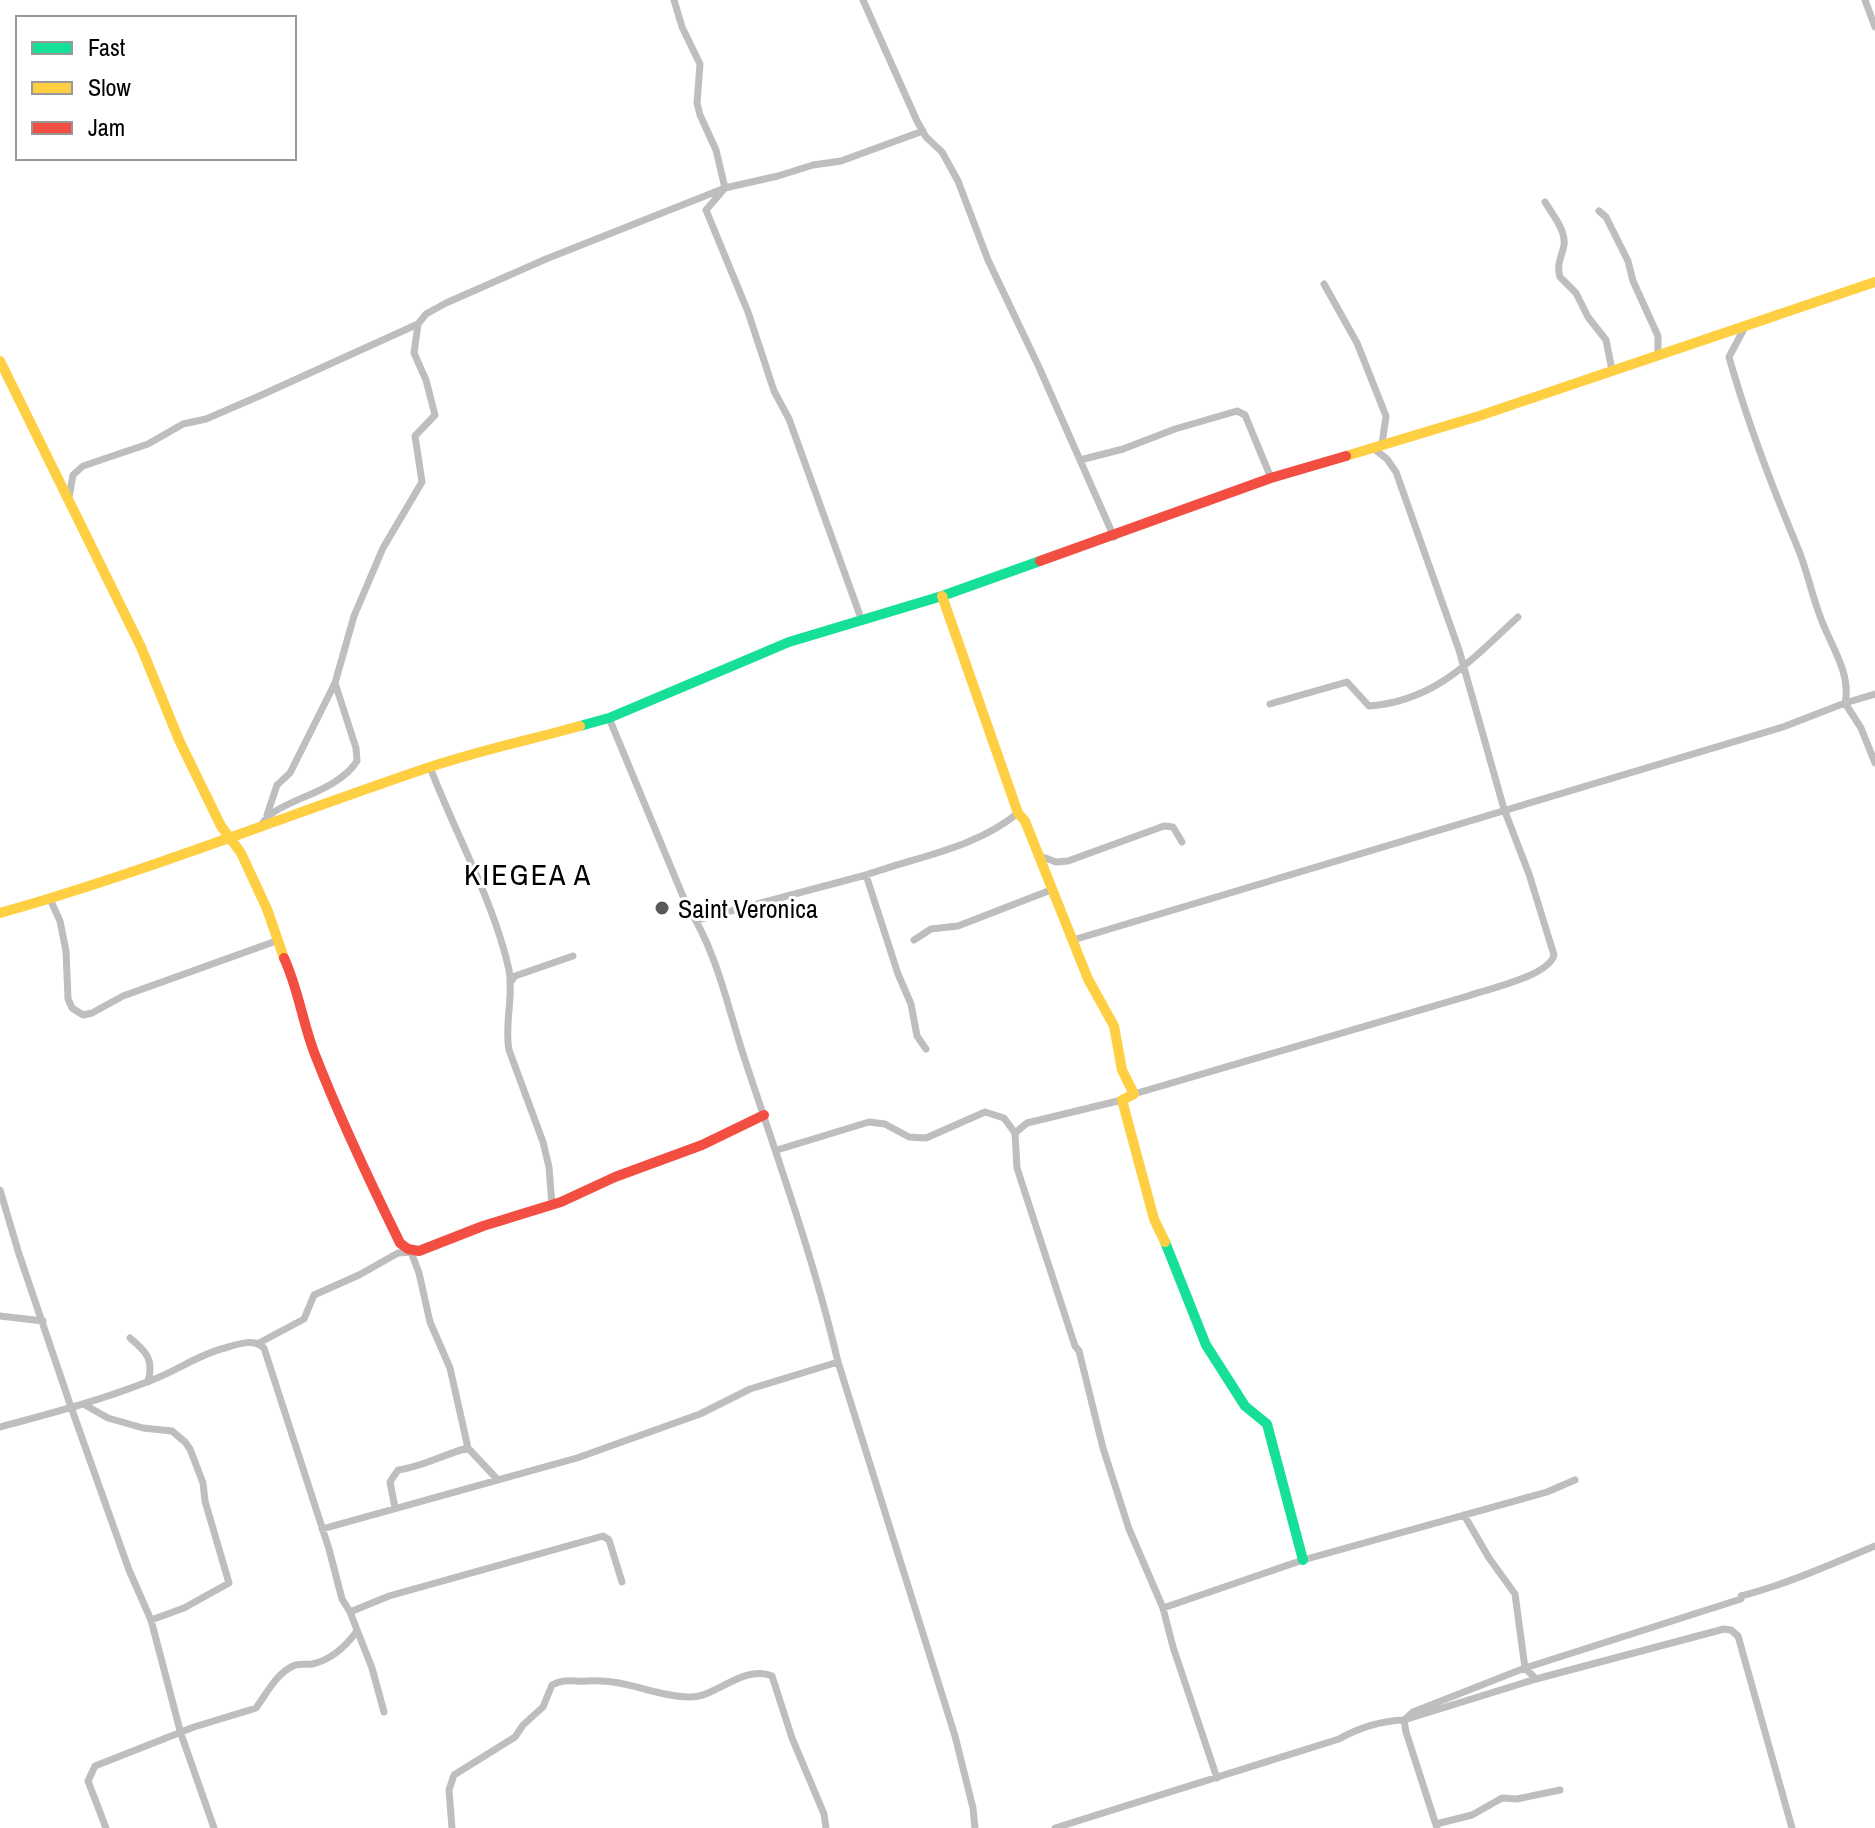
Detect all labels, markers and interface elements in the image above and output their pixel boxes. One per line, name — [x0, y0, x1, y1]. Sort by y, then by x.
legend — [16, 16, 296, 160]
text: Fast — [88, 31, 126, 63]
text: Slow — [88, 71, 131, 103]
text: Jam — [88, 111, 125, 143]
district label: KIEGEA A — [464, 854, 592, 894]
place label: Saint Veronica — [678, 891, 818, 926]
marker: Saint Veronica — [653, 899, 671, 917]

